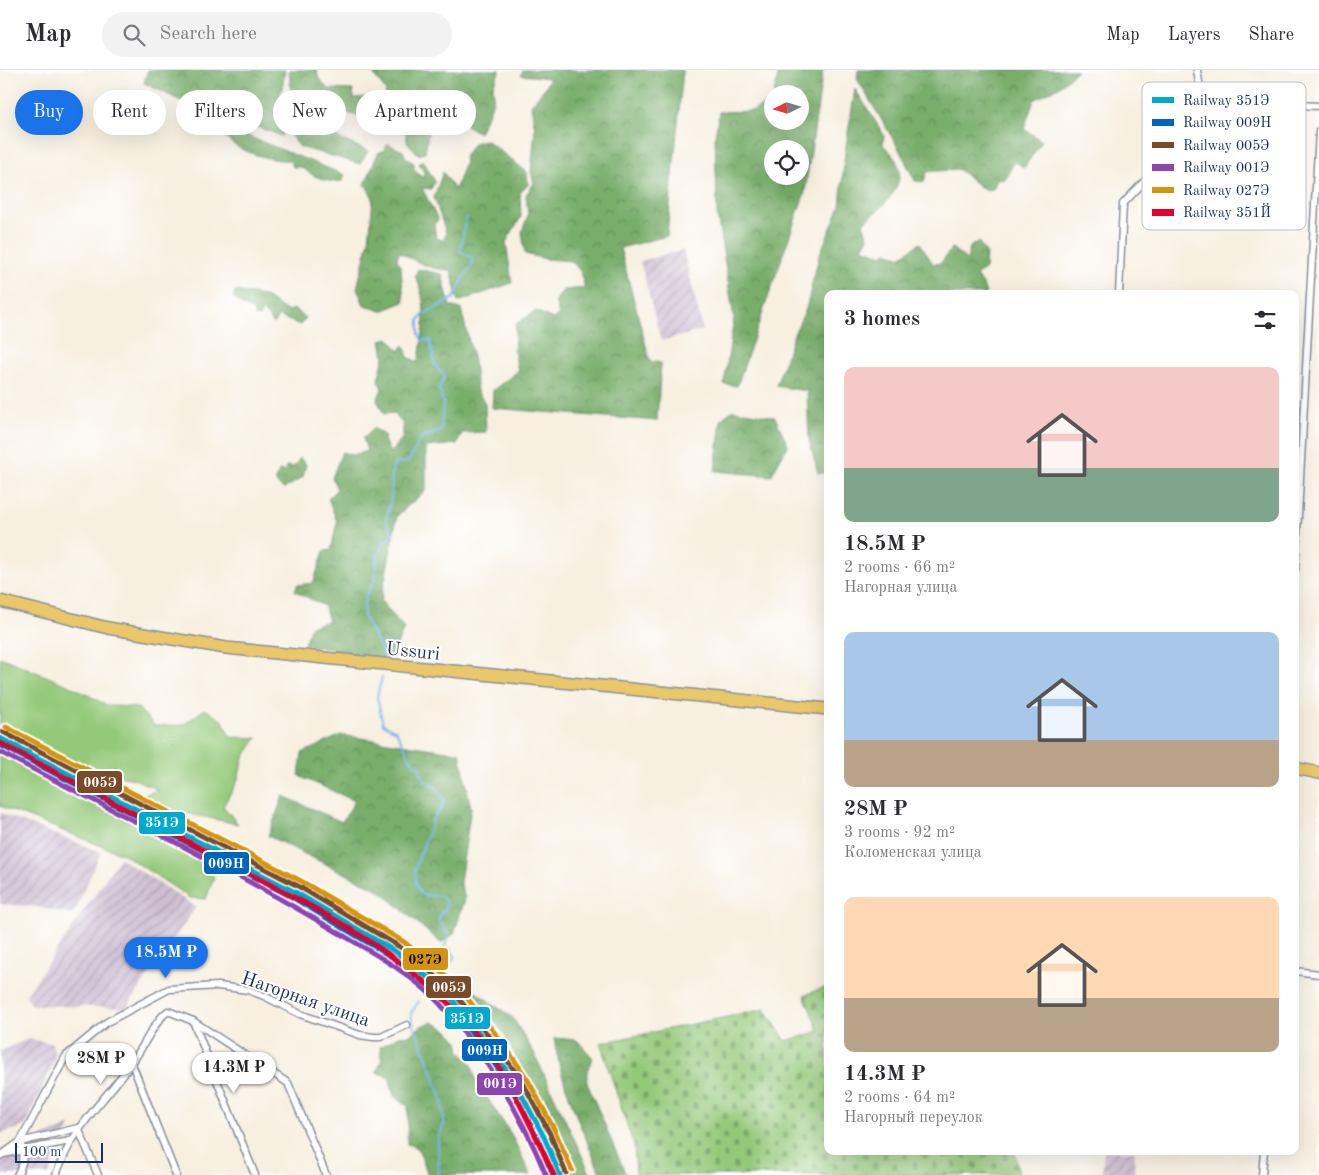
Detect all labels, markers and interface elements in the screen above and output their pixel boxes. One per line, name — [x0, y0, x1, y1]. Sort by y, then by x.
search box — [102, 12, 452, 57]
icon: search — [120, 21, 148, 49]
text: Map — [25, 23, 72, 47]
text: Search here — [160, 25, 257, 44]
text: Map — [1106, 26, 1140, 44]
text: Layers — [1168, 26, 1220, 44]
text: Share — [1248, 26, 1294, 44]
legend — [1142, 82, 1306, 230]
north arrow — [764, 85, 809, 130]
map controls — [764, 85, 809, 185]
chip: Buy — [15, 90, 83, 135]
chip: Rent — [93, 90, 166, 135]
chip: Filters — [176, 90, 263, 135]
chip: New — [273, 90, 346, 135]
chip: Apartment — [356, 90, 476, 135]
text: Railway 351Э — [1183, 94, 1269, 108]
text: Railway 009Н — [1183, 116, 1271, 130]
text: Railway 005Э — [1183, 139, 1269, 153]
button: locate — [764, 140, 809, 185]
text: Railway 001Э — [1183, 161, 1269, 175]
text: Railway 027Э — [1183, 184, 1269, 198]
text: Railway 351Й — [1183, 202, 1271, 220]
icon: filters — [1251, 306, 1279, 334]
text: 3 homes — [844, 309, 920, 330]
icon: home — [1017, 400, 1107, 490]
text: 18.5M ₽ — [844, 534, 926, 555]
text: 2 rooms · 66 m² — [844, 560, 955, 576]
text: Нагорная улица — [844, 580, 957, 596]
street label: Ussuri — [385, 640, 441, 665]
icon: home — [1017, 665, 1107, 755]
line badge: 005Э — [76, 770, 123, 794]
text: 005Э — [83, 776, 117, 790]
text: 28M ₽ — [844, 799, 908, 820]
line badge: 351Э — [138, 811, 186, 835]
text: 351Э — [145, 816, 179, 830]
text: 3 rooms · 92 m² — [844, 825, 955, 841]
text: Коломенская улица — [844, 845, 982, 861]
line badge: 009Н — [203, 851, 250, 875]
text: 009Н — [208, 857, 244, 871]
icon: home — [1017, 930, 1107, 1020]
pin: 18.5M ₽ — [120, 936, 212, 979]
text: 18.5M ₽ — [135, 945, 197, 961]
line badge: 027Э — [402, 947, 449, 971]
text: 027Э — [408, 953, 442, 967]
street label: Нагорная улица — [238, 969, 372, 1031]
line badge: 005Э — [425, 975, 472, 999]
text: 005Э — [432, 981, 466, 995]
line badge: 351Э — [444, 1006, 491, 1030]
text: 351Э — [450, 1012, 484, 1026]
line badge: 009Н — [461, 1038, 508, 1062]
pin: 28M ₽ — [66, 1042, 136, 1085]
text: 009Н — [467, 1044, 503, 1058]
text: 28M ₽ — [77, 1051, 125, 1067]
pin: 14.3M ₽ — [188, 1052, 280, 1094]
text: 14.3M ₽ — [203, 1060, 265, 1076]
text: 14.3M ₽ — [844, 1064, 926, 1085]
line badge: 001Э — [476, 1072, 523, 1096]
text: 001Э — [483, 1077, 517, 1091]
text: 2 rooms · 64 m² — [844, 1090, 955, 1106]
text: Нагорный переулок — [844, 1110, 983, 1126]
scale bar — [15, 1140, 102, 1163]
text: 100 m — [22, 1145, 61, 1159]

